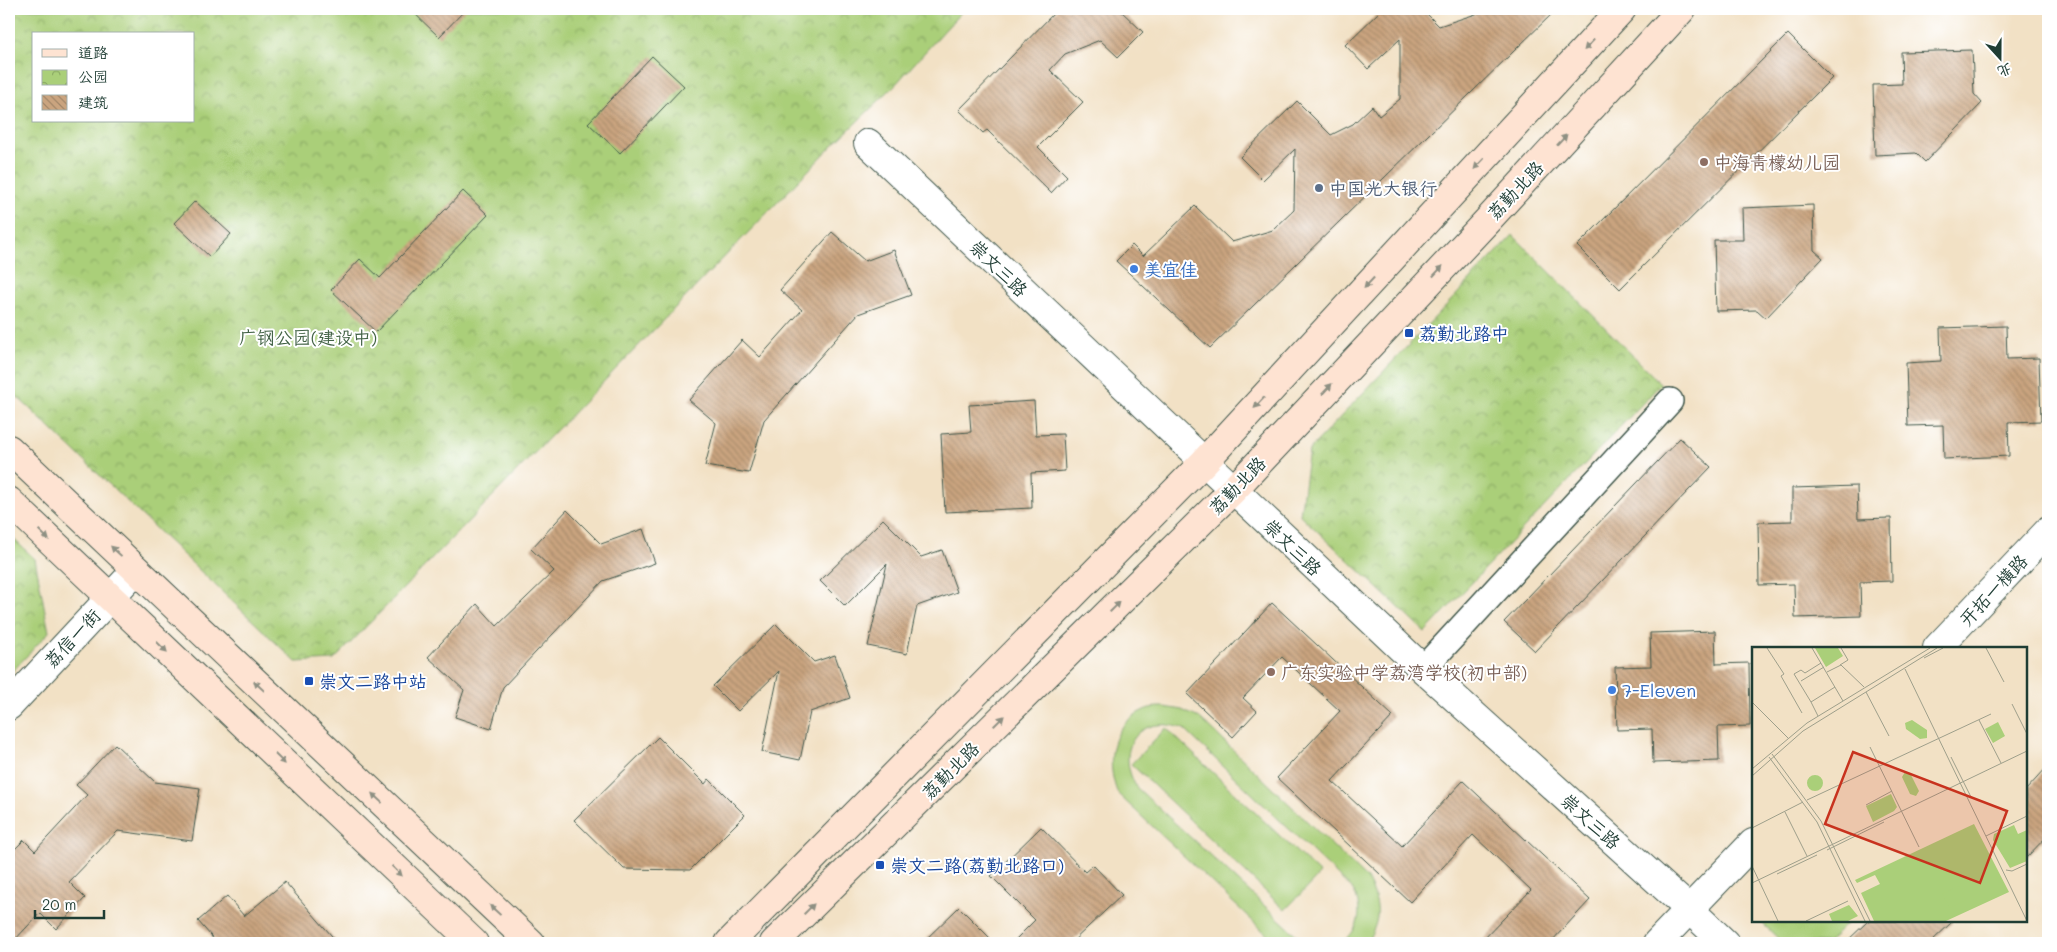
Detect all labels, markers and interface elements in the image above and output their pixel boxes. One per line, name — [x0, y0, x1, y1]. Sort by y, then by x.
legend — [32, 32, 195, 122]
north arrow — [1974, 32, 2024, 82]
one-way arrow — [1583, 38, 1595, 50]
text: 道路 — [78, 42, 108, 62]
text: 北 — [1995, 59, 2015, 82]
text: 公园 — [78, 66, 108, 86]
text: 建筑 — [78, 92, 108, 112]
one-way arrow — [1556, 133, 1567, 146]
place label: 中海青檬幼儿园 — [1714, 150, 1840, 174]
street label: 荔勤北路 — [1482, 155, 1548, 225]
marker: 中海青檬幼儿园 — [1698, 156, 1710, 168]
one-way arrow — [1473, 157, 1485, 169]
place label: 中国光大银行 — [1329, 176, 1437, 200]
marker: 中国光大银行 — [1313, 182, 1325, 194]
street label: 崇文三路 — [965, 234, 1033, 302]
place label: 美宜佳 — [1144, 257, 1198, 281]
marker: 美宜佳 — [1128, 263, 1140, 275]
one-way arrow — [1432, 265, 1444, 277]
one-way arrow — [1363, 277, 1375, 289]
place label: 荔勤北路中 — [1419, 321, 1509, 345]
park label: 广钢公园(建设中) — [239, 325, 377, 349]
marker: 荔勤北路中 — [1403, 327, 1415, 339]
one-way arrow — [1321, 384, 1333, 396]
one-way arrow — [1253, 396, 1265, 408]
street label: 荔勤北路 — [1203, 451, 1271, 519]
street label: 崇文三路 — [1259, 513, 1327, 581]
one-way arrow — [38, 529, 50, 541]
one-way arrow — [110, 545, 122, 557]
street label: 开拓一横路 — [1954, 549, 2032, 631]
one-way arrow — [1109, 601, 1121, 613]
street label: 荔信一街 — [39, 603, 105, 673]
one-way arrow — [156, 641, 168, 653]
inset map — [1752, 647, 2027, 922]
place label: 广东实验中学荔湾学校(初中部) — [1281, 660, 1527, 684]
marker: 广东实验中学荔湾学校(初中部) — [1265, 666, 1277, 678]
place label: 崇文二路中站 — [319, 669, 427, 693]
marker: 崇文二路中站 — [303, 675, 315, 687]
place label: 7-Eleven — [1622, 678, 1696, 702]
one-way arrow — [254, 680, 266, 692]
marker: 7-Eleven — [1606, 684, 1618, 696]
one-way arrow — [993, 715, 1005, 727]
street label: 荔勤北路 — [916, 736, 984, 804]
one-way arrow — [273, 753, 285, 765]
street label: 崇文三路 — [1556, 788, 1626, 854]
one-way arrow — [372, 792, 384, 804]
place label: 崇文二路(荔勤北路口) — [890, 853, 1064, 877]
marker: 崇文二路(荔勤北路口) — [874, 859, 886, 871]
one-way arrow — [391, 865, 403, 877]
scale bar — [35, 887, 104, 919]
text: 20 m — [42, 894, 76, 914]
one-way arrow — [803, 903, 815, 915]
one-way arrow — [490, 904, 502, 916]

